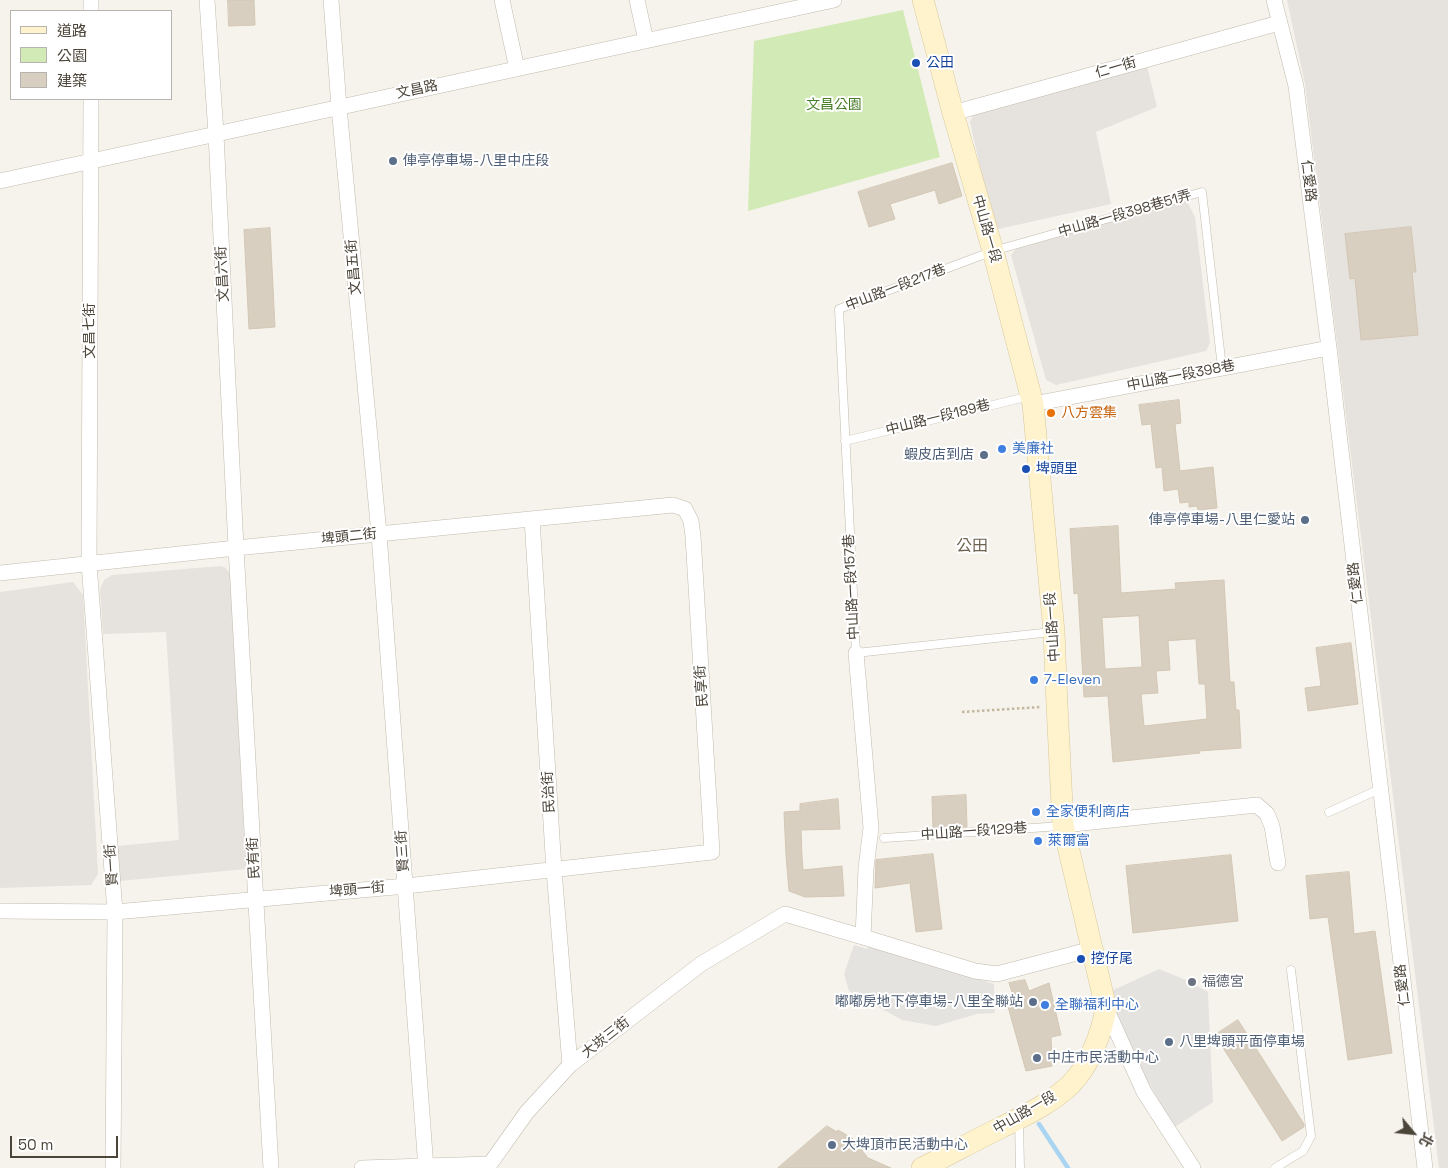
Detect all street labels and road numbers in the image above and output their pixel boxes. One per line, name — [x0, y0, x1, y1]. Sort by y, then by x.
street label: 仁一街 — [1093, 54, 1139, 82]
street label: 文昌路 — [395, 77, 439, 103]
street label: 仁愛路 — [1297, 159, 1319, 203]
street label: 中山路一段398巷51弄 — [1056, 187, 1194, 241]
street label: 中山路一段 — [968, 193, 1004, 265]
street label: 文昌五街 — [343, 238, 365, 296]
street label: 文昌六街 — [213, 246, 233, 302]
street label: 中山路一段217巷 — [843, 261, 949, 315]
street label: 文昌七街 — [82, 303, 98, 359]
street label: 中山路一段398巷 — [1126, 357, 1236, 395]
street label: 中山路一段189巷 — [884, 397, 992, 439]
street label: 埤頭二街 — [320, 526, 378, 548]
street label: 中山路一段157巷 — [841, 534, 863, 640]
street label: 仁愛路 — [1345, 561, 1367, 605]
street label: 中山路一段 — [1042, 591, 1064, 663]
street label: 民享街 — [692, 664, 712, 708]
street label: 民治街 — [540, 771, 558, 813]
street label: 中山路一段129巷 — [920, 820, 1028, 844]
street label: 賢三街 — [393, 829, 413, 873]
street label: 民有街 — [245, 837, 263, 879]
street label: 賢一街 — [102, 843, 122, 887]
street label: 埤頭一街 — [328, 879, 386, 901]
street label: 仁愛路 — [1392, 963, 1414, 1007]
street label: 大崁三街 — [579, 1014, 633, 1062]
street label: 中山路一段 — [990, 1088, 1060, 1138]

